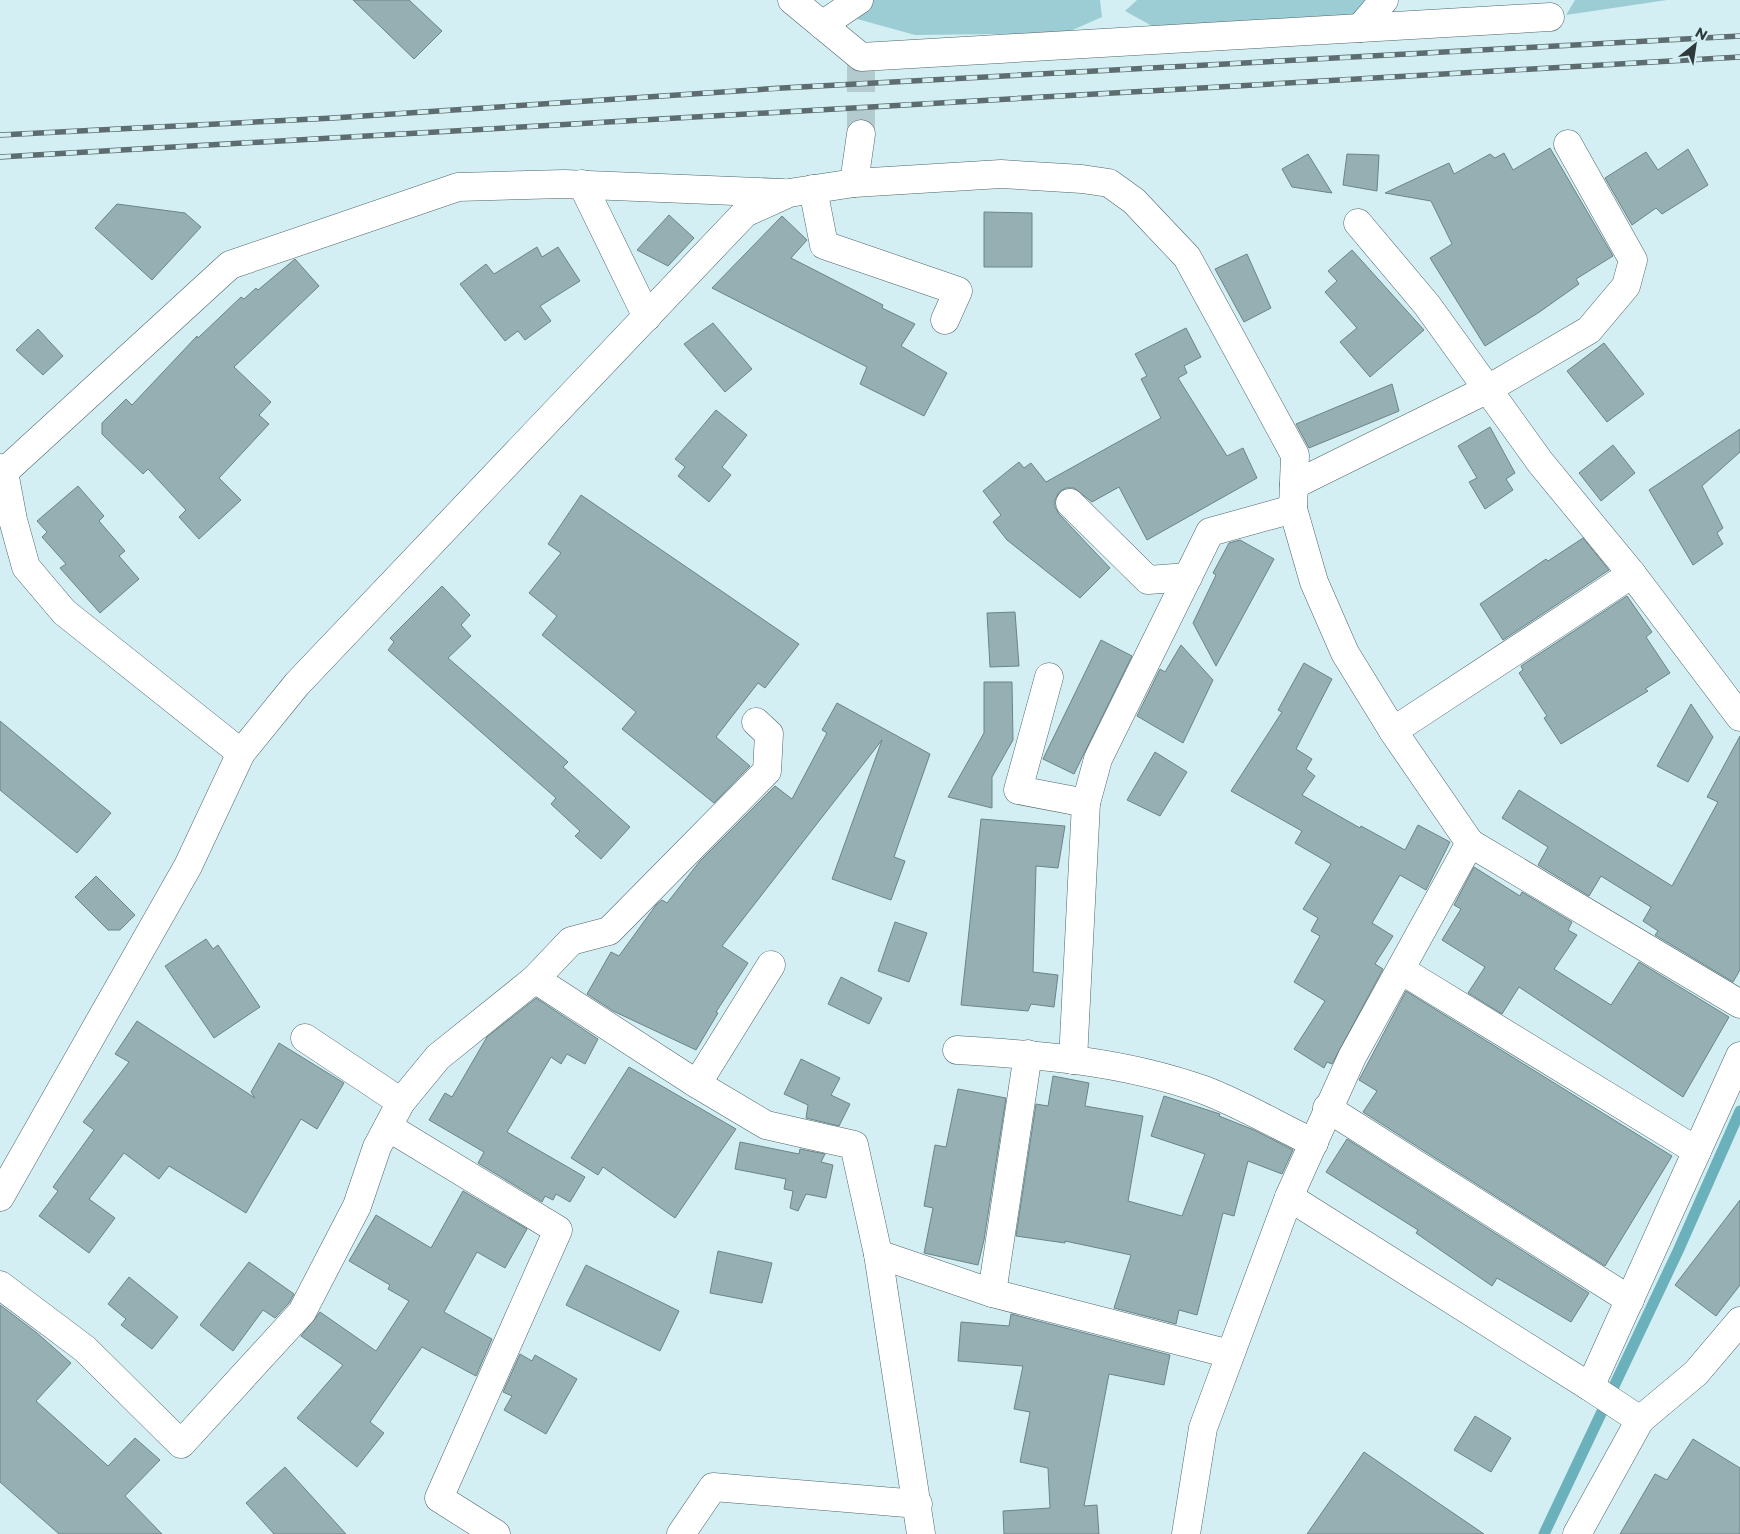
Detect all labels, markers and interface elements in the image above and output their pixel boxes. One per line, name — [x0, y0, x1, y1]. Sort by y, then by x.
north arrow — [1670, 20, 1720, 70]
text: N — [1692, 23, 1711, 44]

